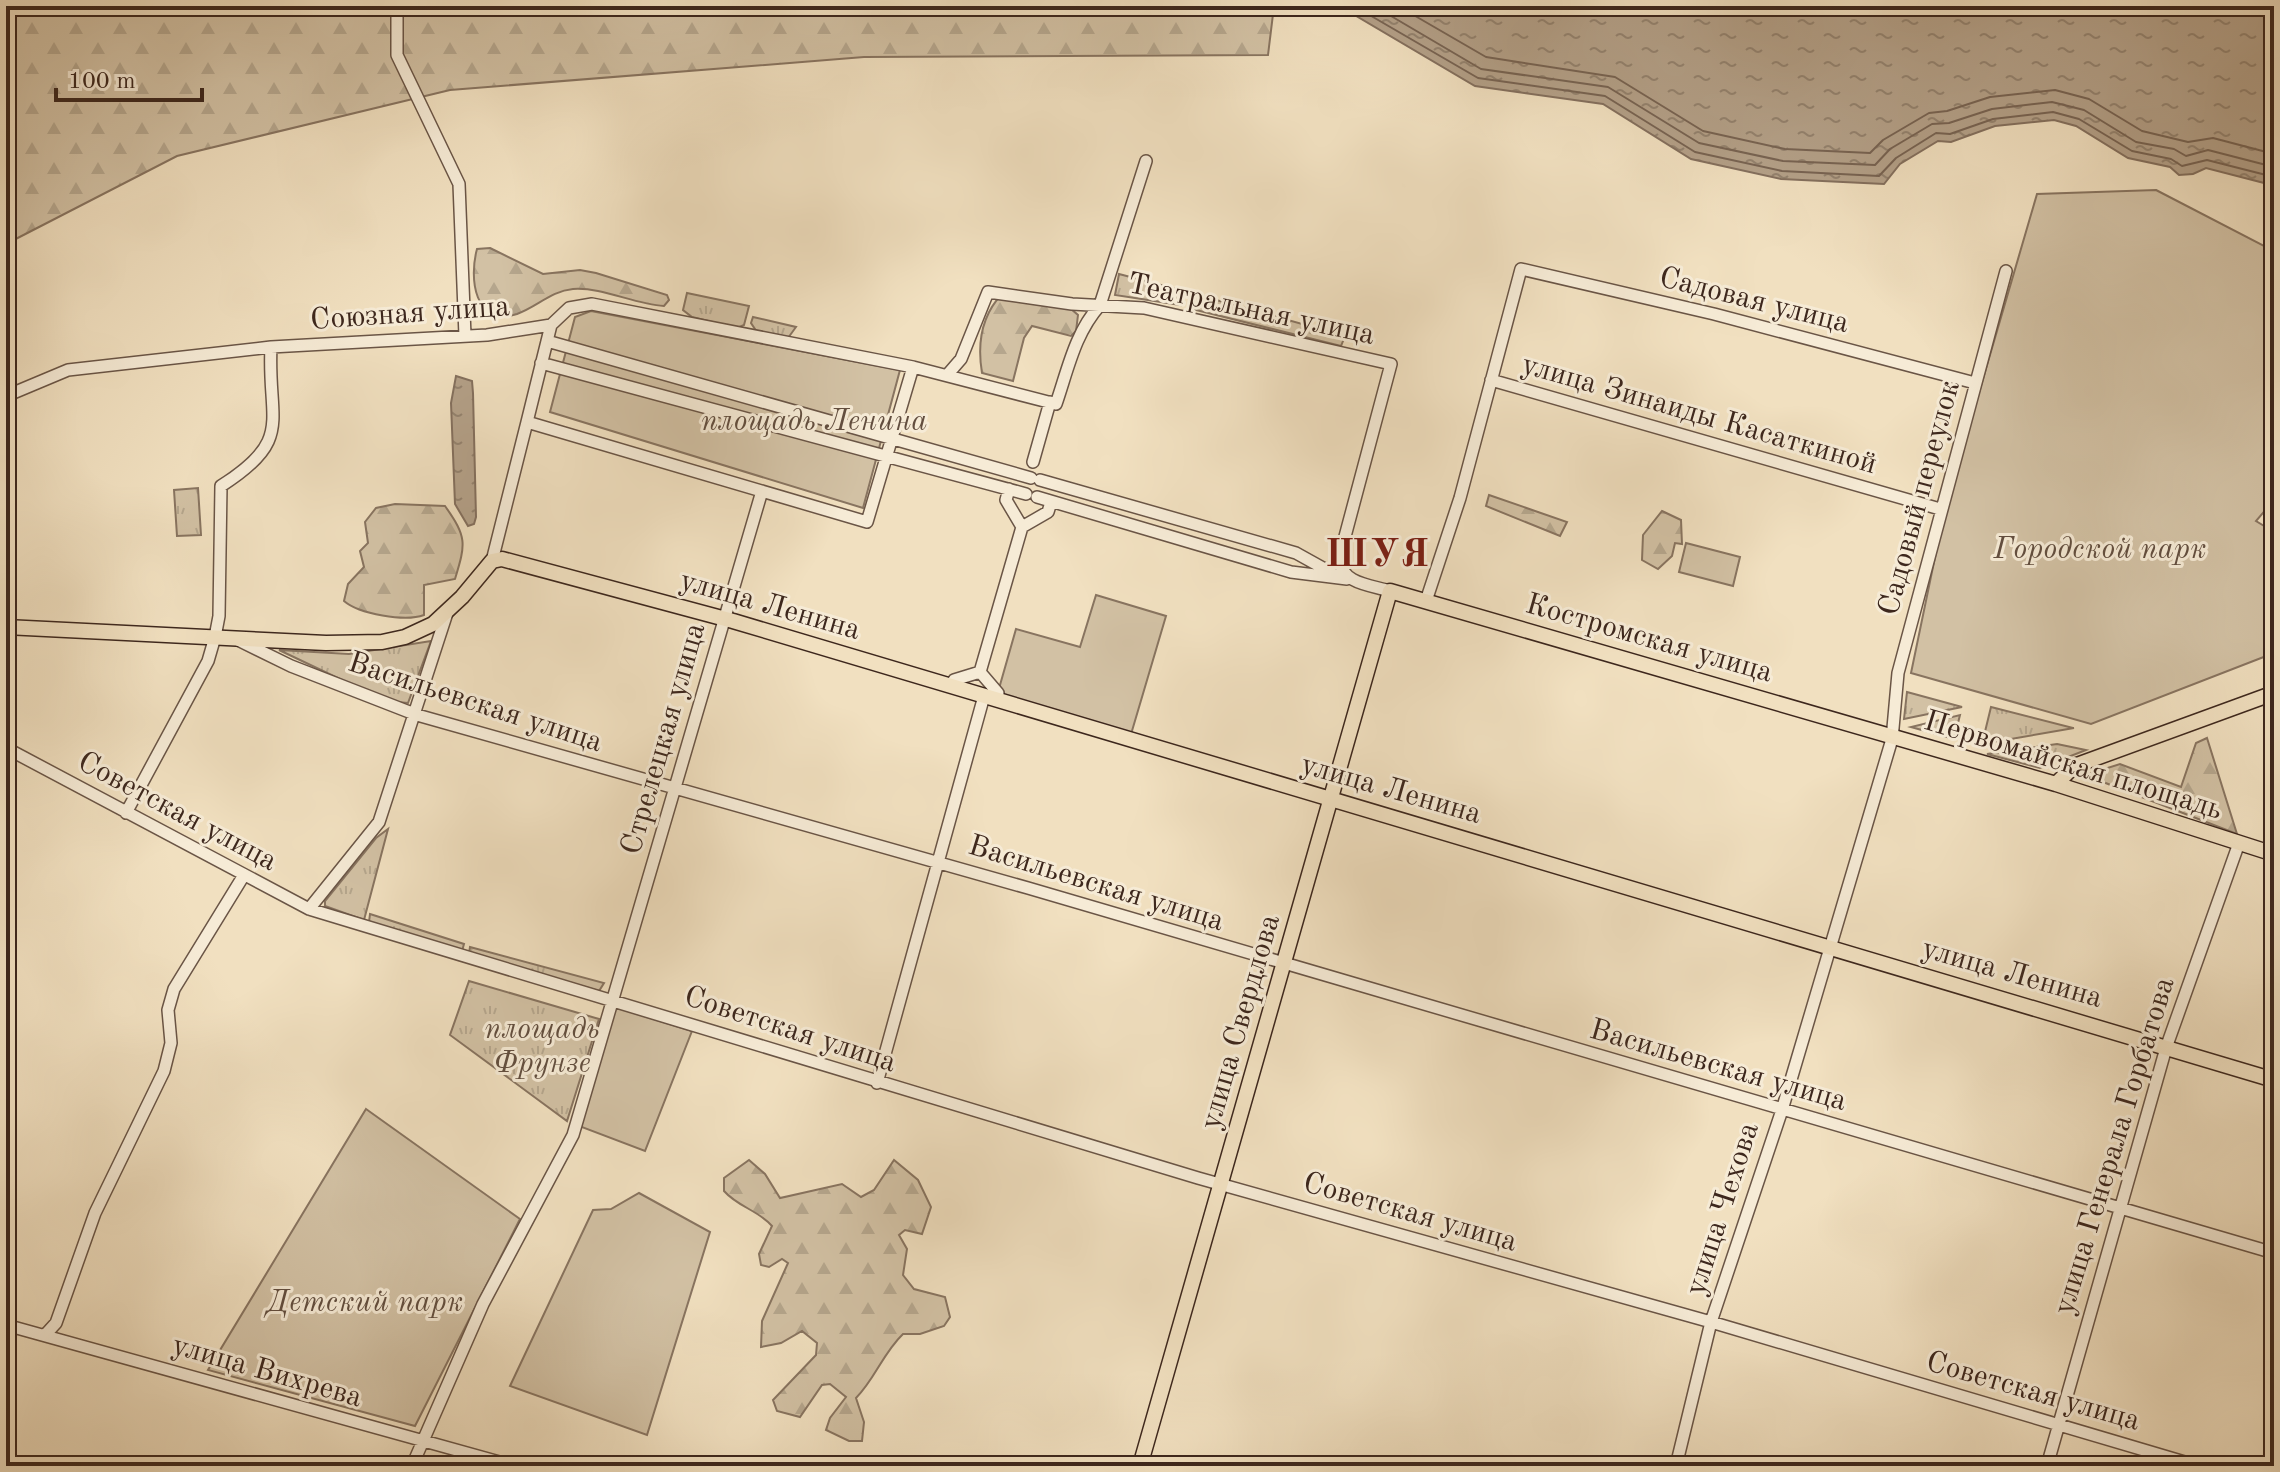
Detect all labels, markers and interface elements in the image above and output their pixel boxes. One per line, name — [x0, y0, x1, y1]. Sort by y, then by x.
scale bar — [56, 52, 202, 102]
text: 100 m — [68, 70, 136, 94]
street label: Садовая улица — [1656, 263, 1852, 339]
street label: Театральная улица — [1125, 269, 1378, 351]
street label: Союзная улица — [309, 292, 511, 336]
street label: улица Зинаиды Касаткиной — [1518, 350, 1880, 480]
street label: Садовый переулок — [1874, 377, 1966, 619]
park label: площадь Ленина — [701, 407, 927, 437]
park label: Городской парк — [1993, 535, 2206, 565]
district label: ШУЯ — [1325, 537, 1431, 575]
street label: улица Ленина — [676, 566, 864, 646]
street label: Костромская улица — [1522, 589, 1776, 689]
street label: Стрелецкая улица — [617, 620, 711, 858]
street label: Васильевская улица — [344, 648, 606, 758]
street label: Первомайская площадь — [1920, 706, 2226, 826]
street label: Советская улица — [72, 747, 282, 877]
street label: улица Ленина — [1297, 750, 1485, 830]
street label: Васильевская улица — [965, 831, 1228, 937]
street label: улица Свердлова — [1196, 911, 1286, 1133]
street label: улица Ленина — [1918, 934, 2106, 1014]
street label: улица Генерала Горбатова — [2049, 974, 2181, 1318]
street label: Советская улица — [680, 982, 900, 1078]
park label: площадь Фрунзе — [484, 1015, 600, 1079]
street label: Васильевская улица — [1586, 1015, 1850, 1117]
street label: улица Чехова — [1681, 1119, 1765, 1299]
street label: Советская улица — [1300, 1168, 1521, 1258]
park label: Детский парк — [263, 1288, 463, 1318]
street label: улица Вихрева — [169, 1331, 366, 1414]
street label: Советская улица — [1923, 1347, 2144, 1437]

